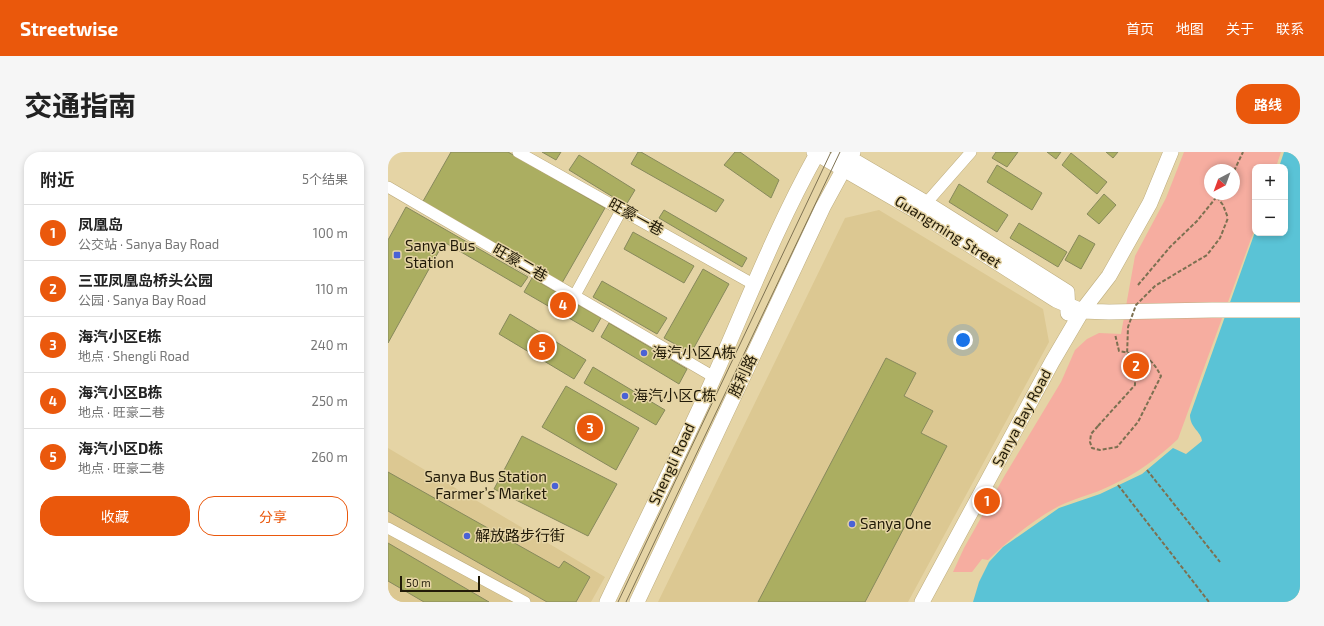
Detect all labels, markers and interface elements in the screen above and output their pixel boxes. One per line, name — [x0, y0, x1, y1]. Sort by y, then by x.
text: Streetwise — [20, 17, 118, 40]
text: 首页 — [1126, 20, 1154, 37]
text: 地图 — [1176, 20, 1204, 37]
text: 关于 — [1226, 20, 1254, 37]
text: 联系 — [1276, 20, 1304, 37]
button: 路线 — [1236, 84, 1300, 124]
text: 交通指南 — [24, 88, 136, 122]
north arrow — [1204, 164, 1240, 200]
map controls — [1252, 164, 1288, 236]
button: + — [1252, 164, 1288, 200]
text: 附近 — [40, 169, 74, 189]
text: 5个结果 — [302, 171, 348, 187]
street label: Guangming Street — [892, 191, 1005, 271]
street label: 旺豪一巷 — [606, 194, 667, 239]
button: − — [1252, 200, 1288, 236]
text: 凤凰岛 — [78, 215, 123, 233]
text: 1 — [50, 225, 56, 241]
text: 100 m — [313, 225, 348, 241]
text: 公交站 · Sanya Bay Road — [78, 236, 219, 252]
place label: Sanya Bus Station — [405, 236, 475, 271]
street label: 旺豪二巷 — [490, 239, 551, 285]
marker: Sanya Bus Station — [392, 250, 402, 260]
text: 三亚凤凰岛桥头公园 — [78, 271, 213, 289]
text: 2 — [49, 281, 57, 297]
text: 110 m — [316, 281, 348, 297]
pin: 4 — [550, 290, 576, 320]
text: 公园 · Sanya Bay Road — [78, 292, 206, 308]
text: 海汽小区E栋 — [78, 327, 162, 345]
your location — [953, 330, 973, 350]
pin: 5 — [529, 332, 555, 362]
text: 3 — [49, 337, 57, 353]
text: 240 m — [311, 337, 348, 353]
place label: 海汽小区A栋 — [652, 343, 736, 361]
text: 地点 · Shengli Road — [78, 348, 189, 364]
marker: 海汽小区A栋 — [639, 348, 649, 358]
street label: 胜利路 — [724, 351, 760, 400]
pin: 2 — [1123, 351, 1149, 381]
street label: Sanya Bay Road — [988, 366, 1054, 469]
text: 海汽小区B栋 — [78, 383, 163, 401]
place label: 海汽小区C栋 — [633, 386, 717, 404]
marker: 海汽小区C栋 — [620, 391, 630, 401]
text: 4 — [49, 393, 57, 409]
text: 250 m — [312, 393, 348, 409]
text: 地点 · 旺豪二巷 — [78, 404, 165, 420]
pin: 3 — [577, 413, 603, 443]
street label: Shengli Road — [644, 420, 698, 507]
text: 海汽小区D栋 — [78, 439, 163, 457]
text: 5 — [49, 449, 57, 465]
text: 260 m — [311, 449, 348, 465]
text: 地点 · 旺豪二巷 — [78, 460, 165, 476]
place label: Sanya Bus Station Farmer’s Market — [424, 467, 547, 502]
marker: Sanya Bus Station Farmer’s Market — [550, 481, 560, 491]
pin: 1 — [974, 486, 1000, 516]
button: 收藏 — [40, 496, 190, 536]
button: 分享 — [198, 496, 348, 536]
place label: Sanya One — [860, 514, 932, 532]
marker: Sanya One — [847, 519, 857, 529]
place label: 解放路步行街 — [475, 526, 565, 544]
marker: 解放路步行街 — [462, 531, 472, 541]
scale bar — [400, 574, 480, 593]
text: 50 m — [406, 576, 431, 589]

